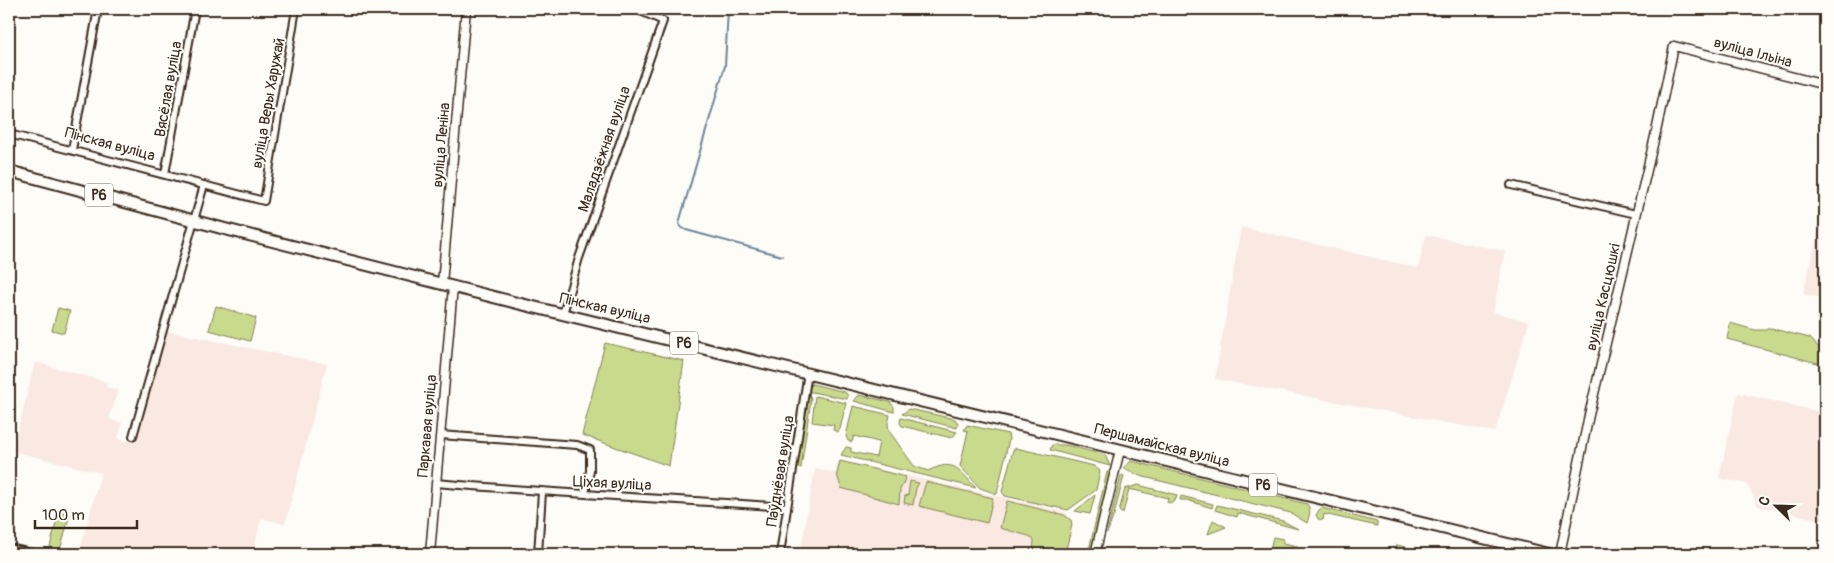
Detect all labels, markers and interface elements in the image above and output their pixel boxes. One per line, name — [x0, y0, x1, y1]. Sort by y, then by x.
street label: вуліца Ільіна — [1712, 33, 1794, 72]
street label: вуліца Веры Харужай — [248, 36, 289, 170]
street label: Вясёлая вуліца — [151, 40, 186, 139]
street label: Маладзёжная вуліца — [574, 84, 635, 215]
street label: вуліца Леніна — [428, 102, 455, 188]
street label: Пінская вуліца — [63, 123, 157, 166]
road number: Р6 — [85, 184, 113, 206]
street label: вуліца Касцюшкі — [1582, 241, 1625, 353]
street label: Пінская вуліца — [558, 289, 652, 328]
road number: Р6 — [670, 332, 698, 354]
street label: Паркавая вуліца — [414, 374, 441, 478]
street label: Паўднёвая вуліца — [762, 414, 799, 528]
street label: Першамайская вуліца — [1092, 420, 1231, 471]
street label: Ціхая вуліца — [572, 472, 652, 495]
road number: Р6 — [1249, 474, 1277, 496]
north arrow — [1752, 480, 1802, 530]
text: С — [1755, 493, 1774, 508]
scale bar — [35, 498, 138, 530]
text: 100 m — [42, 506, 85, 525]

